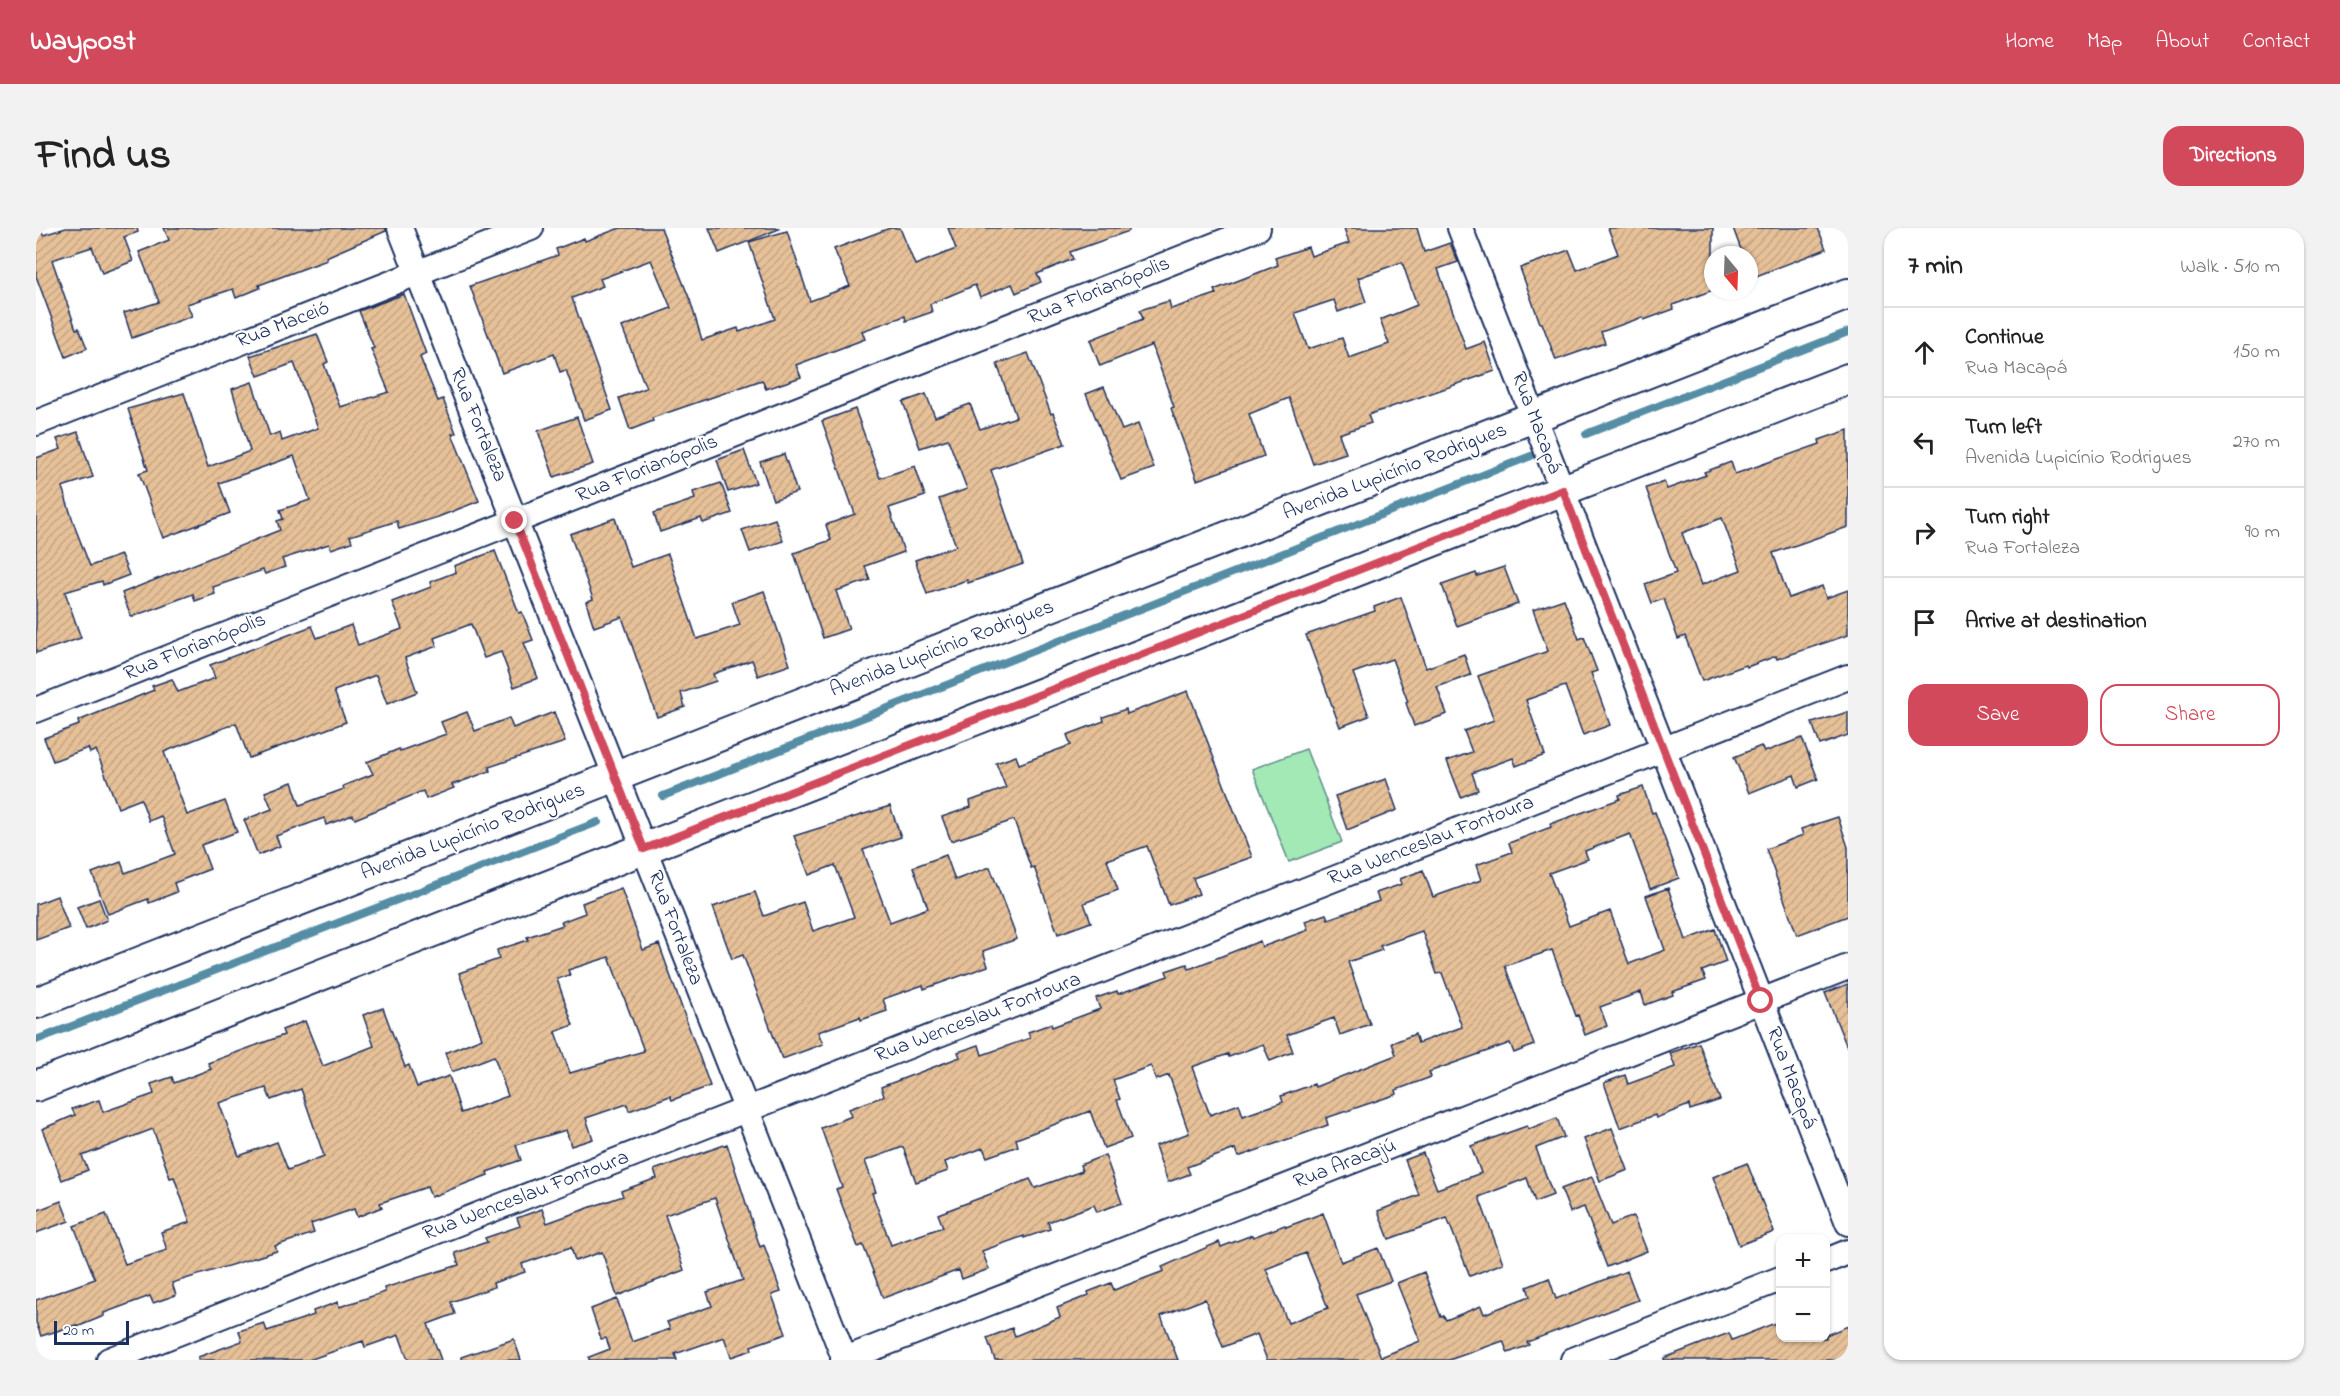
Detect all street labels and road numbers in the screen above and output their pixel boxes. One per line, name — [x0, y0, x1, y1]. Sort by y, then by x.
street label: Rua Florianópolis — [1023, 249, 1175, 333]
street label: Rua Maceió — [232, 293, 334, 357]
street label: Rua Fortaleza — [441, 363, 515, 487]
street label: Rua Macapá — [1503, 368, 1569, 479]
street label: Avenida Lupicínio Rodrigues — [1278, 415, 1512, 531]
street label: Rua Florianópolis — [571, 427, 723, 511]
street label: Avenida Lupicínio Rodrigues — [825, 592, 1059, 708]
street label: Rua Florianópolis — [119, 605, 271, 689]
street label: Avenida Lupicínio Rodrigues — [356, 775, 590, 891]
street label: Rua Wenceslau Fontoura — [1324, 788, 1538, 894]
street label: Rua Fortaleza — [639, 866, 711, 990]
street label: Rua Wenceslau Fontoura — [871, 965, 1085, 1071]
street label: Rua Macapá — [1758, 1023, 1824, 1134]
street label: Rua Aracajú — [1289, 1131, 1401, 1197]
street label: Rua Wenceslau Fontoura — [419, 1143, 633, 1249]

